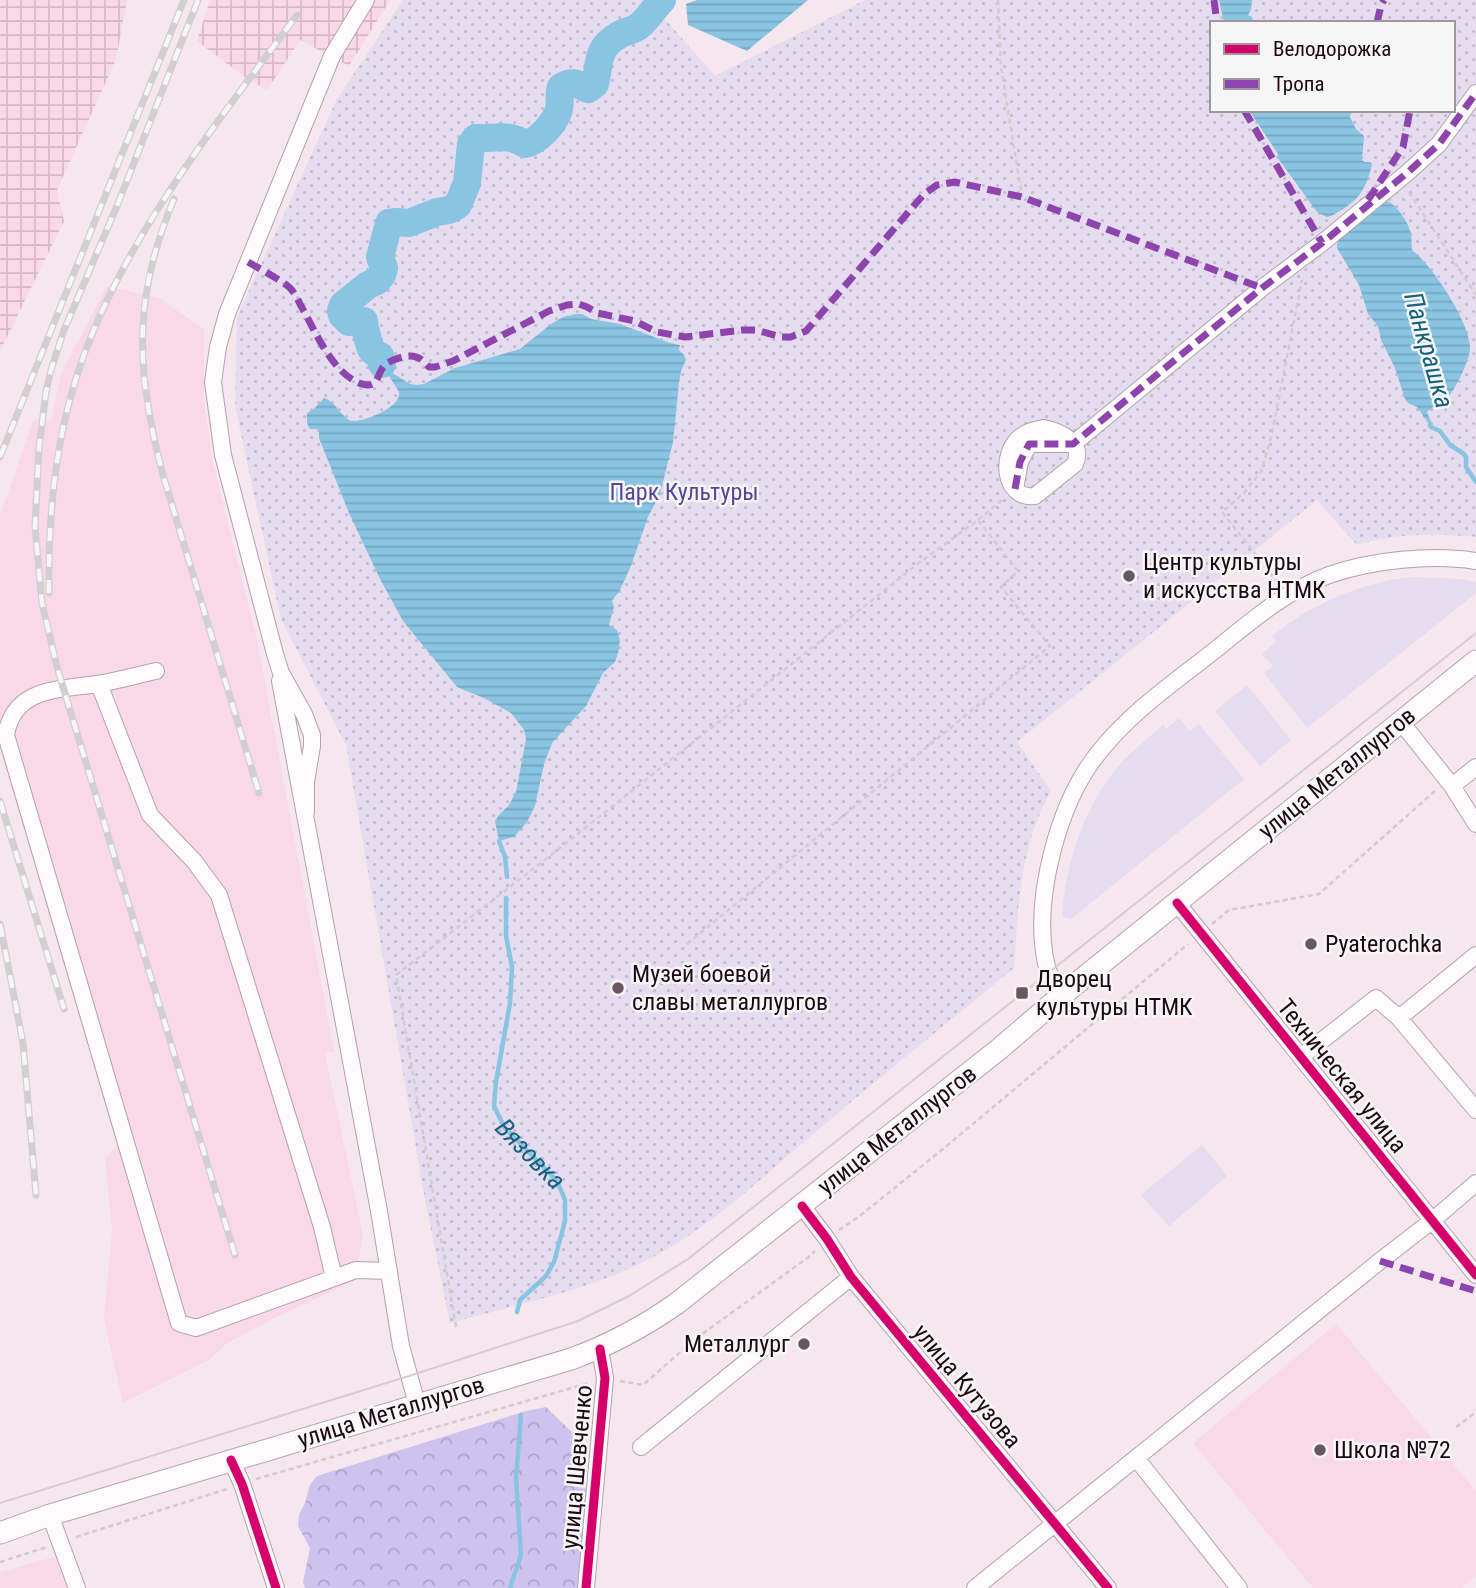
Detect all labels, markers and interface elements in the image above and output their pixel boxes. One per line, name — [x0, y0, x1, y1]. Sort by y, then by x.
legend — [1210, 21, 1455, 112]
text: Велодорожка — [1273, 37, 1391, 61]
text: Тропа — [1273, 72, 1324, 96]
water label: Панкрашка — [1398, 289, 1460, 411]
park label: Парк Культуры — [609, 478, 759, 506]
place label: Центр культуры и искусства НТМК — [1143, 548, 1326, 604]
marker: Центр культуры и искусства НТМК — [1121, 568, 1137, 584]
street label: улица Металлургов — [1253, 701, 1421, 845]
place label: Pyaterochka — [1325, 930, 1442, 958]
marker: Pyaterochka — [1303, 936, 1319, 952]
place label: Музей боевой славы металлургов — [632, 960, 828, 1016]
place label: Дворец культуры НТМК — [1036, 965, 1193, 1021]
marker: Музей боевой славы металлургов — [610, 980, 626, 996]
marker: Дворец культуры НТМК — [1014, 985, 1030, 1001]
street label: Техническая улица — [1271, 994, 1413, 1158]
street label: улица Металлургов — [812, 1059, 982, 1201]
water label: Вязовка — [489, 1112, 572, 1195]
street label: улица Кутузова — [907, 1318, 1027, 1454]
place label: Металлург — [684, 1330, 790, 1358]
marker: Металлург — [796, 1336, 812, 1352]
street label: улица Металлургов — [294, 1370, 488, 1454]
street label: улица Шевченко — [556, 1384, 598, 1550]
place label: Школа №72 — [1334, 1436, 1451, 1464]
marker: Школа №72 — [1312, 1442, 1328, 1458]

